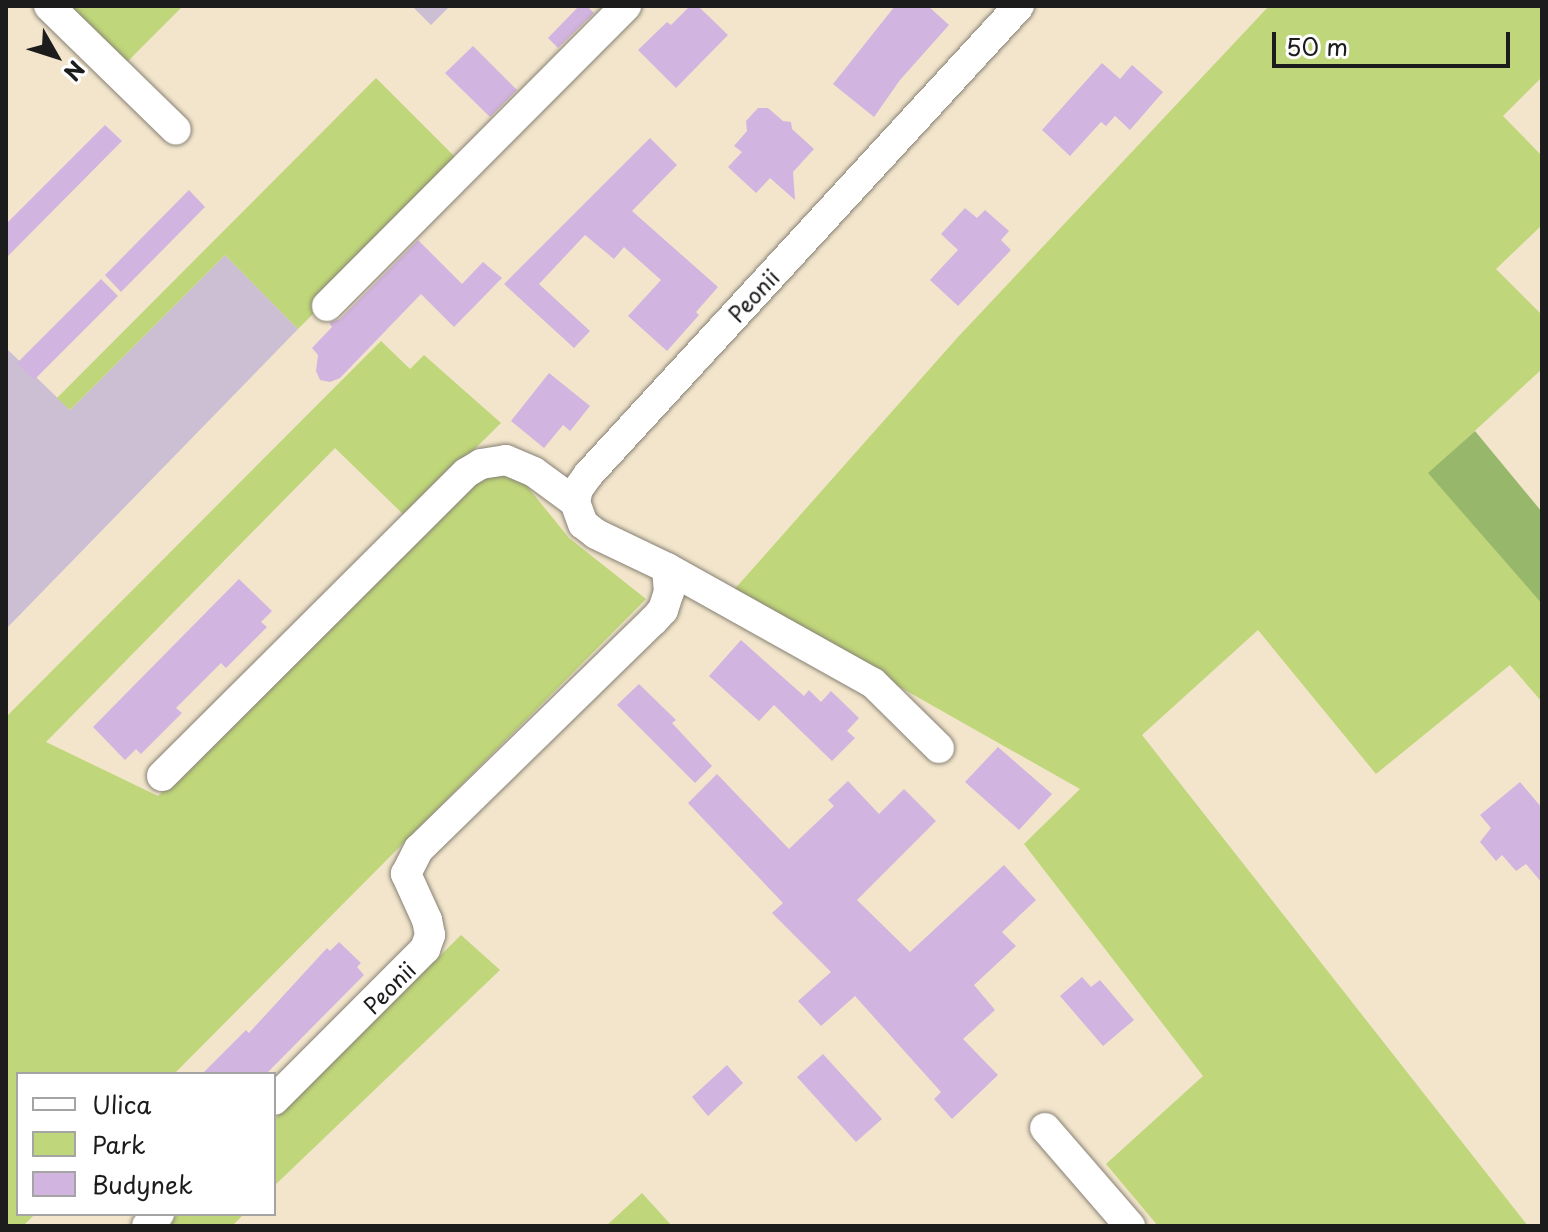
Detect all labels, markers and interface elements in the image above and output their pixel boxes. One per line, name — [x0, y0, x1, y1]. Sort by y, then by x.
north arrow — [16, 16, 96, 96]
scale bar — [1276, 16, 1514, 66]
text: 50 m — [1286, 28, 1348, 64]
text: N — [57, 54, 93, 89]
street label: Peonii — [722, 263, 784, 327]
street label: Peonii — [358, 956, 420, 1018]
legend — [16, 1072, 276, 1216]
text: Ulica — [92, 1086, 151, 1122]
text: Park — [92, 1126, 146, 1162]
text: Budynek — [92, 1166, 193, 1202]

